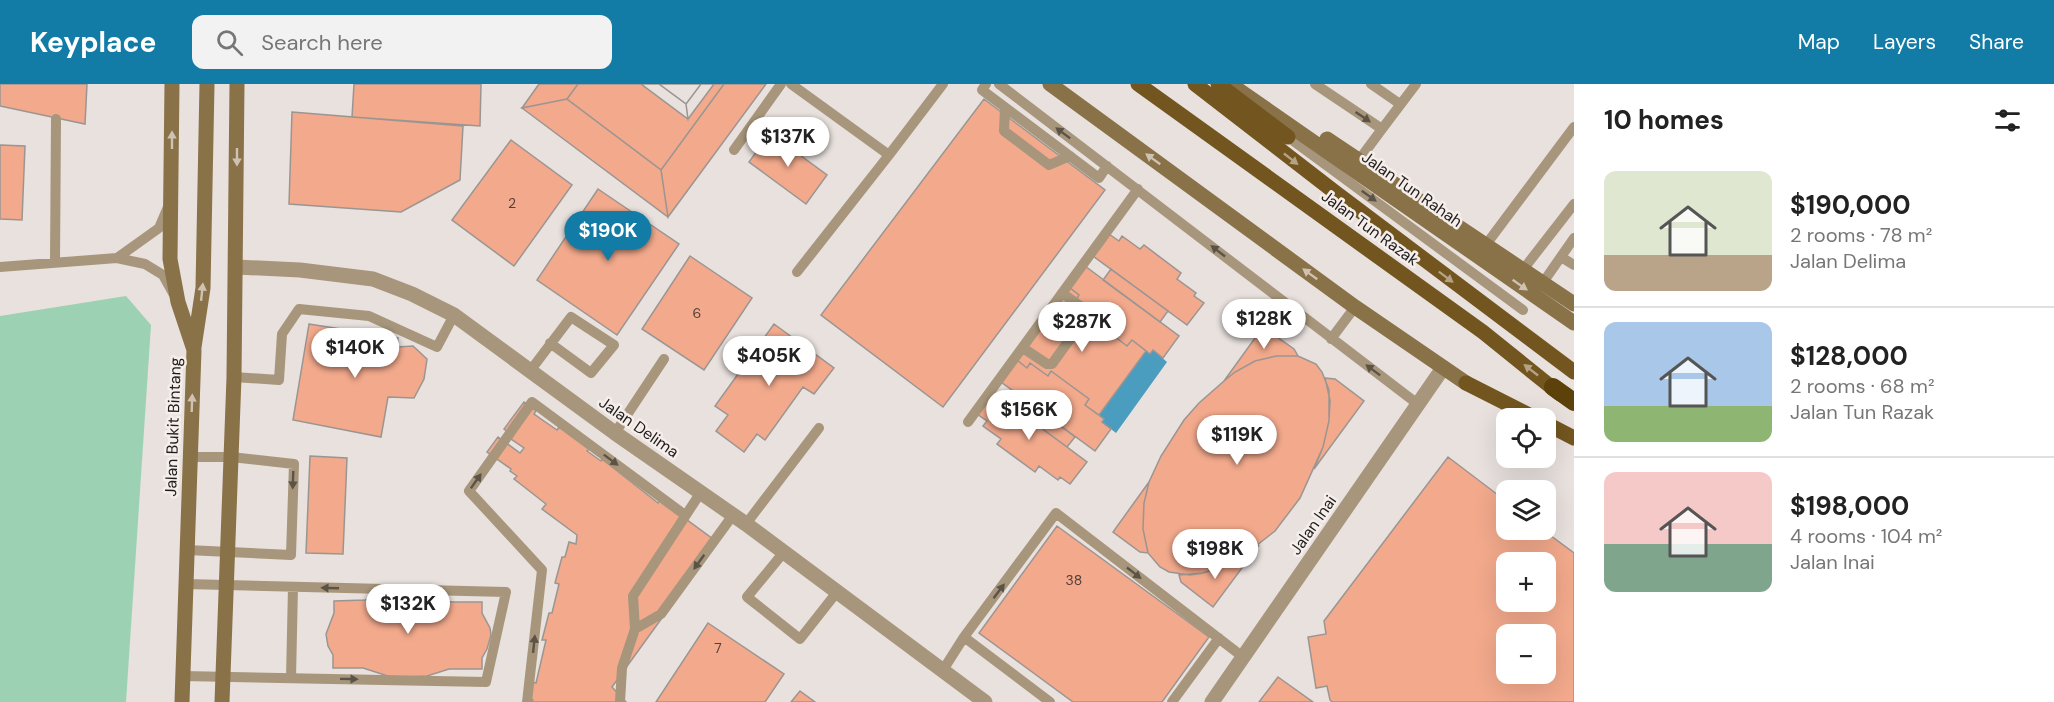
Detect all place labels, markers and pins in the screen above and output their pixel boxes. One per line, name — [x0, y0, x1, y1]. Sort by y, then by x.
pin: $137K — [746, 117, 830, 168]
pin: $190K — [566, 211, 650, 262]
pin: $128K — [1222, 299, 1306, 350]
pin: $287K — [1040, 302, 1124, 353]
pin: $140K — [313, 328, 397, 379]
pin: $405K — [727, 336, 811, 387]
pin: $156K — [987, 390, 1071, 441]
pin: $119K — [1195, 415, 1279, 466]
pin: $198K — [1173, 529, 1257, 580]
pin: $132K — [366, 584, 450, 635]

